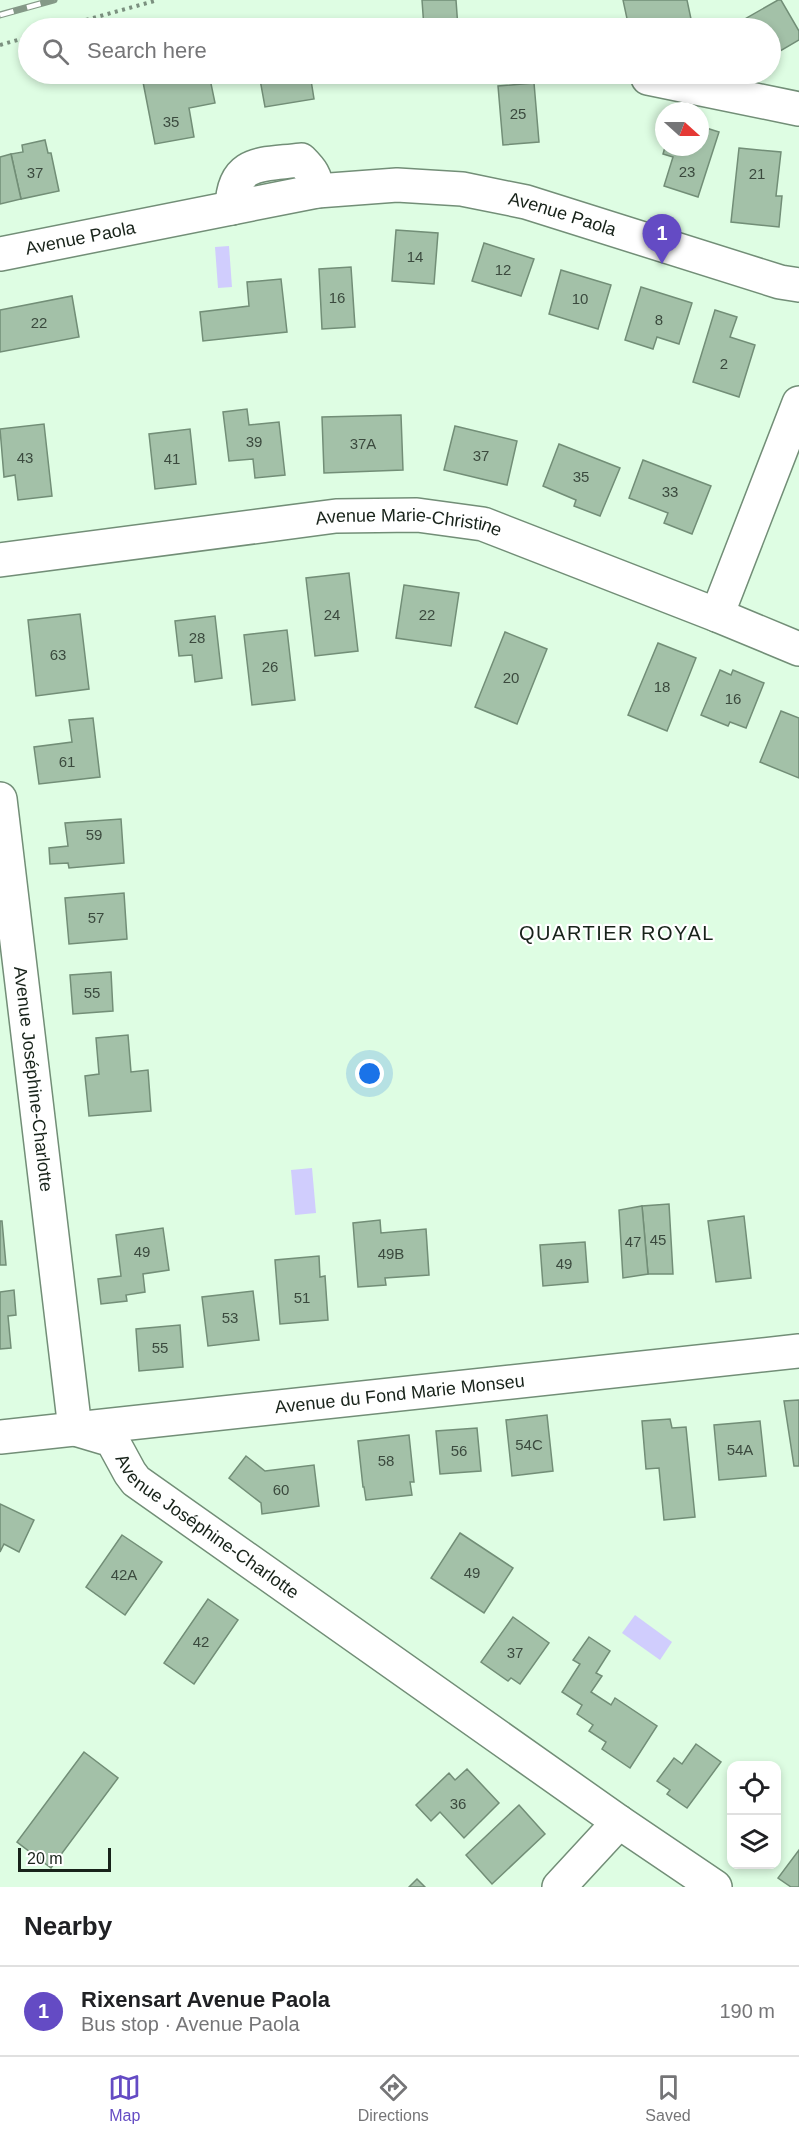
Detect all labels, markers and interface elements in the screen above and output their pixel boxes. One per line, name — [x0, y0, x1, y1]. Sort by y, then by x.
search box — [18, 18, 781, 84]
icon: search — [39, 35, 72, 68]
text: Search here — [87, 38, 207, 63]
north arrow — [655, 102, 709, 156]
house number: 25 — [510, 105, 526, 122]
house number: 35 — [163, 113, 179, 130]
house number: 23 — [679, 163, 695, 180]
house number: 37 — [27, 164, 43, 181]
house number: 21 — [749, 165, 765, 182]
street label: Avenue Paola — [507, 189, 620, 240]
pin: 1 — [642, 214, 682, 264]
street label: Avenue Paola — [24, 217, 138, 259]
house number: 14 — [407, 248, 423, 265]
house number: 12 — [495, 261, 511, 278]
house number: 16 — [329, 289, 345, 306]
house number: 10 — [572, 290, 588, 307]
house number: 8 — [655, 311, 663, 328]
house number: 22 — [31, 314, 47, 331]
house number: 2 — [720, 355, 728, 372]
house number: 39 — [246, 433, 262, 450]
house number: 37A — [350, 435, 376, 452]
house number: 37 — [473, 447, 489, 464]
house number: 43 — [17, 449, 33, 466]
house number: 41 — [164, 450, 180, 467]
house number: 35 — [573, 468, 589, 485]
house number: 33 — [662, 483, 678, 500]
street label: Avenue Marie-Christine — [314, 505, 505, 540]
house number: 24 — [324, 606, 340, 623]
house number: 22 — [419, 606, 435, 623]
house number: 28 — [189, 629, 205, 646]
house number: 63 — [50, 646, 66, 663]
house number: 26 — [262, 658, 278, 675]
house number: 20 — [503, 669, 519, 686]
house number: 18 — [654, 678, 670, 695]
house number: 16 — [725, 690, 741, 707]
house number: 61 — [59, 753, 75, 770]
house number: 59 — [86, 826, 102, 843]
house number: 57 — [88, 909, 104, 926]
district label: QUARTIER ROYAL — [519, 922, 715, 944]
street label: Avenue Joséphine-Charlotte — [10, 965, 57, 1193]
house number: 55 — [84, 984, 100, 1001]
your location — [355, 1059, 384, 1088]
house number: 45 — [650, 1231, 666, 1248]
house number: 47 — [625, 1233, 641, 1250]
house number: 49 — [134, 1243, 150, 1260]
house number: 49B — [378, 1245, 404, 1262]
house number: 49 — [556, 1255, 572, 1272]
house number: 51 — [294, 1289, 310, 1306]
house number: 53 — [222, 1309, 238, 1326]
house number: 55 — [152, 1339, 168, 1356]
street label: Avenue du Fond Marie Monseu — [274, 1371, 526, 1417]
house number: 54C — [515, 1436, 543, 1453]
house number: 54A — [727, 1441, 753, 1458]
house number: 56 — [451, 1442, 467, 1459]
street label: Avenue Joséphine-Charlotte — [112, 1451, 303, 1603]
house number: 58 — [378, 1452, 394, 1469]
house number: 60 — [273, 1481, 289, 1498]
house number: 49 — [464, 1564, 480, 1581]
house number: 42A — [111, 1566, 137, 1583]
house number: 42 — [193, 1633, 209, 1650]
house number: 37 — [507, 1644, 523, 1661]
map controls — [727, 1761, 781, 1869]
button: locate — [727, 1761, 781, 1815]
house number: 36 — [450, 1795, 466, 1812]
button: layers — [727, 1815, 781, 1869]
scale bar — [18, 1845, 111, 1872]
text: 20 m — [27, 1850, 63, 1867]
text: Nearby — [24, 1911, 112, 1941]
text: Rixensart Avenue Paola — [81, 1987, 330, 2012]
text: 1 — [38, 2000, 49, 2022]
text: 190 m — [719, 2000, 775, 2022]
text: Bus stop · Avenue Paola — [81, 2013, 300, 2035]
tab: Map — [108, 2071, 141, 2125]
tab: Directions — [358, 2071, 429, 2125]
tab: Saved — [645, 2071, 691, 2125]

